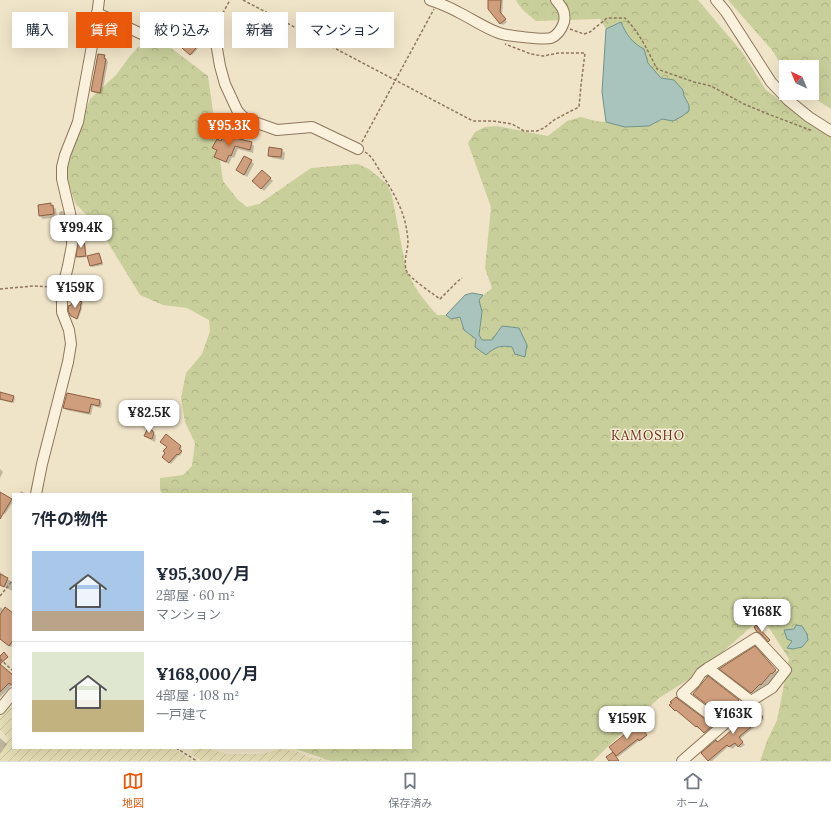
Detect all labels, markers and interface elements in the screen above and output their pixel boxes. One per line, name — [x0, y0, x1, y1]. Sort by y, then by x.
chip: 購入 — [12, 12, 68, 48]
chip: 賃貸 — [76, 12, 132, 48]
chip: 絞り込み — [140, 12, 224, 48]
chip: 新着 — [232, 12, 288, 48]
chip: マンション — [296, 12, 394, 48]
north arrow — [779, 60, 819, 100]
map controls — [779, 60, 819, 100]
pin: ¥95.3K — [196, 113, 262, 147]
text: ¥95.3K — [207, 117, 251, 134]
pin: ¥99.4K — [48, 215, 114, 249]
text: ¥99.4K — [59, 219, 103, 236]
pin: ¥159K — [47, 275, 103, 309]
text: ¥159K — [56, 279, 94, 296]
pin: ¥82.5K — [116, 400, 182, 434]
text: ¥82.5K — [127, 404, 171, 421]
district label: KAMOSHO — [611, 427, 685, 444]
icon: filters — [370, 506, 392, 528]
text: 7件の物件 — [32, 508, 108, 530]
text: ¥95,300/月 — [156, 563, 250, 585]
icon: home — [64, 567, 112, 615]
text: 2部屋 · 60 m² — [156, 587, 235, 604]
pin: ¥168K — [734, 599, 790, 633]
text: ¥168K — [743, 603, 781, 620]
text: マンション — [156, 606, 221, 623]
text: ¥168,000/月 — [156, 663, 259, 685]
icon: home — [64, 668, 112, 716]
text: 4部屋 · 108 m² — [156, 687, 239, 704]
pin: ¥163K — [705, 701, 761, 735]
text: ¥163K — [714, 705, 752, 722]
text: 一戸建て — [156, 706, 208, 723]
pin: ¥159K — [599, 706, 655, 740]
text: ¥159K — [608, 710, 646, 727]
tab: 地図 — [122, 770, 144, 810]
tab: 保存済み — [388, 770, 432, 810]
tab: ホーム — [676, 770, 709, 810]

